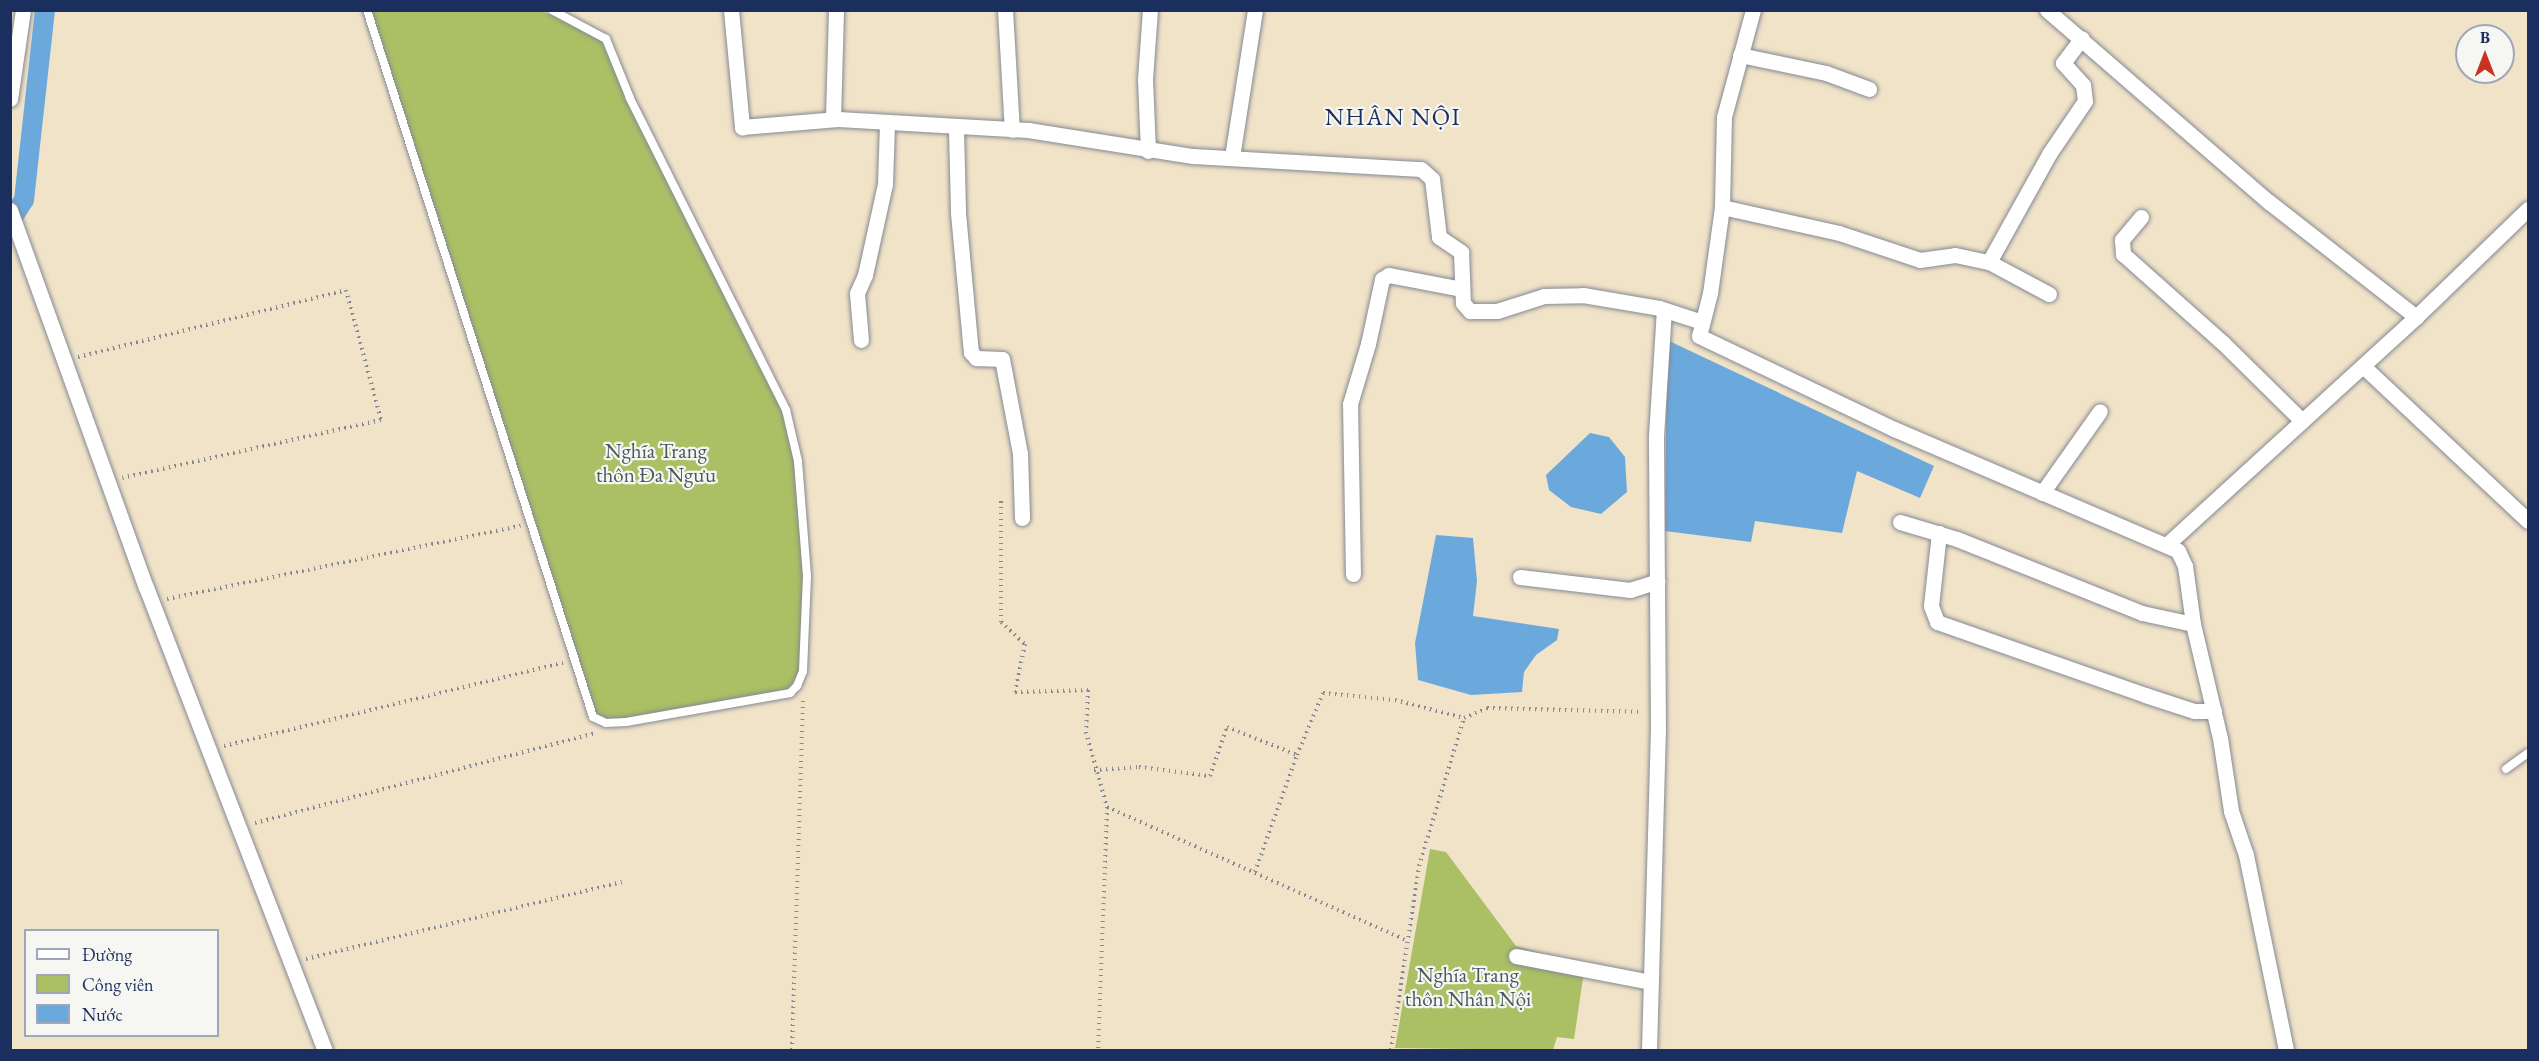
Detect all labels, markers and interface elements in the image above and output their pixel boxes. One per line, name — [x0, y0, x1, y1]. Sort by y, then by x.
north arrow — [2455, 24, 2515, 84]
text: B — [2480, 27, 2490, 48]
district label: NHÂN NỘI — [1325, 103, 1461, 131]
park label: Nghĩa Trang thôn Đa Ngưu — [596, 438, 716, 488]
legend — [24, 929, 219, 1037]
text: Đường — [82, 943, 132, 966]
park label: Nghĩa Trang thôn Nhân Nội — [1405, 962, 1531, 1012]
text: Công viên — [82, 973, 153, 996]
text: Nước — [82, 1003, 123, 1026]

